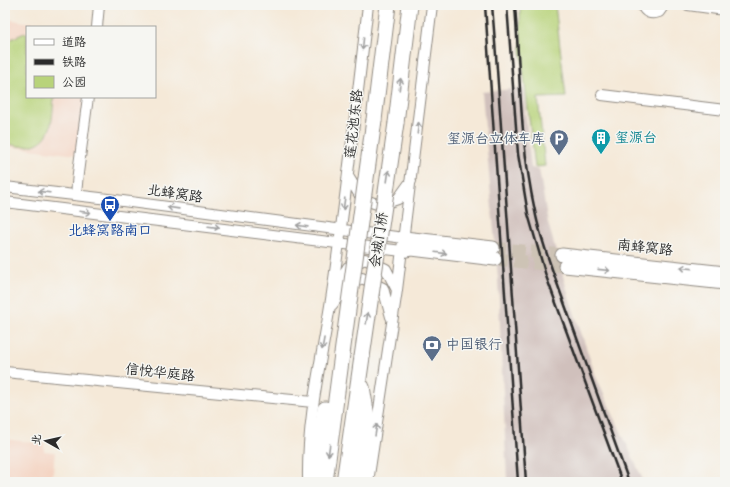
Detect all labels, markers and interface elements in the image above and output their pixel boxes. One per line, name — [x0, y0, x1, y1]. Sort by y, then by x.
legend — [26, 26, 156, 98]
text: 道路 — [62, 34, 86, 51]
one-way arrow — [359, 37, 367, 50]
text: 铁路 — [62, 54, 86, 71]
text: 公园 — [62, 74, 86, 91]
one-way arrow — [397, 78, 404, 91]
street label: 莲花池东路 — [340, 88, 368, 160]
one-way arrow — [414, 122, 422, 135]
building icon: 玺源台 — [590, 127, 612, 155]
parking icon: 玺源台立体车库 — [548, 128, 570, 156]
place label: 玺源台 — [615, 128, 657, 148]
place label: 玺源台立体车库 — [447, 129, 545, 149]
one-way arrow — [384, 170, 392, 183]
street label: 北蜂窝路 — [146, 180, 204, 208]
one-way arrow — [38, 188, 51, 195]
bus stop icon: 北蜂窝路南口 — [99, 194, 121, 222]
one-way arrow — [340, 197, 348, 210]
one-way arrow — [167, 204, 180, 212]
one-way arrow — [78, 208, 91, 215]
street label: 会城门桥 — [365, 211, 393, 269]
place label: 北蜂窝路南口 — [68, 221, 152, 241]
one-way arrow — [296, 222, 309, 229]
one-way arrow — [207, 224, 220, 231]
street label: 南蜂窝路 — [616, 235, 674, 261]
one-way arrow — [434, 249, 447, 257]
one-way arrow — [680, 265, 693, 272]
one-way arrow — [597, 266, 610, 274]
one-way arrow — [363, 312, 371, 325]
bank icon: 中国银行 — [421, 334, 443, 362]
place label: 中国银行 — [446, 335, 502, 355]
one-way arrow — [319, 337, 327, 350]
street label: 信悦华庭路 — [124, 359, 196, 387]
north arrow — [26, 421, 66, 461]
one-way arrow — [372, 424, 380, 437]
text: 北 — [28, 433, 45, 446]
one-way arrow — [326, 443, 333, 456]

